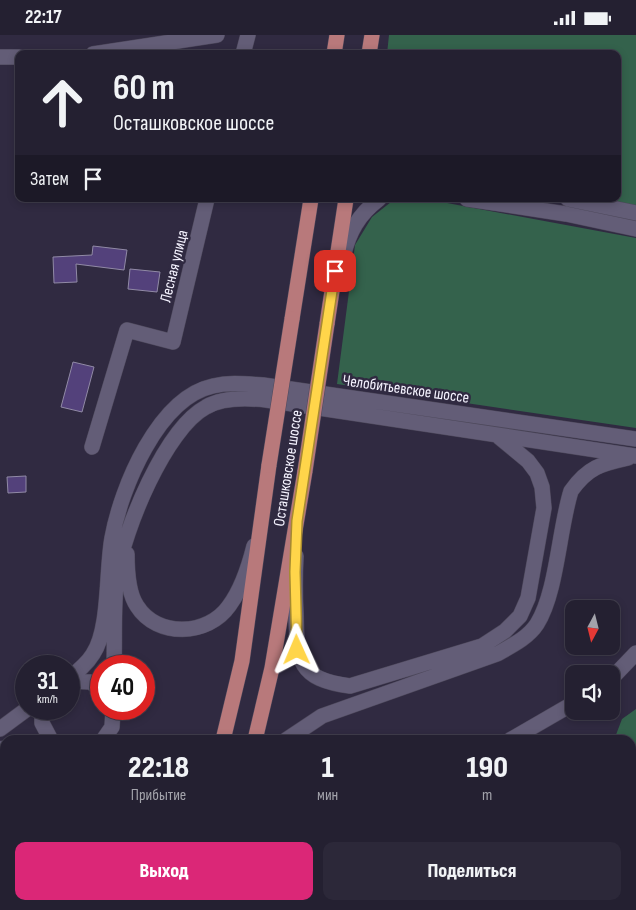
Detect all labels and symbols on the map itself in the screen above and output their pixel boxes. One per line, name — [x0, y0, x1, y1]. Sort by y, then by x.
street label: Лесная улица — [156, 228, 193, 305]
pin — [314, 250, 356, 292]
street label: Челобитьевское шоссе — [341, 371, 470, 408]
street label: Осташковское шоссе — [270, 409, 307, 528]
north arrow — [565, 600, 620, 655]
position arrow — [270, 623, 322, 675]
speed limit sign: 40 — [90, 655, 155, 720]

